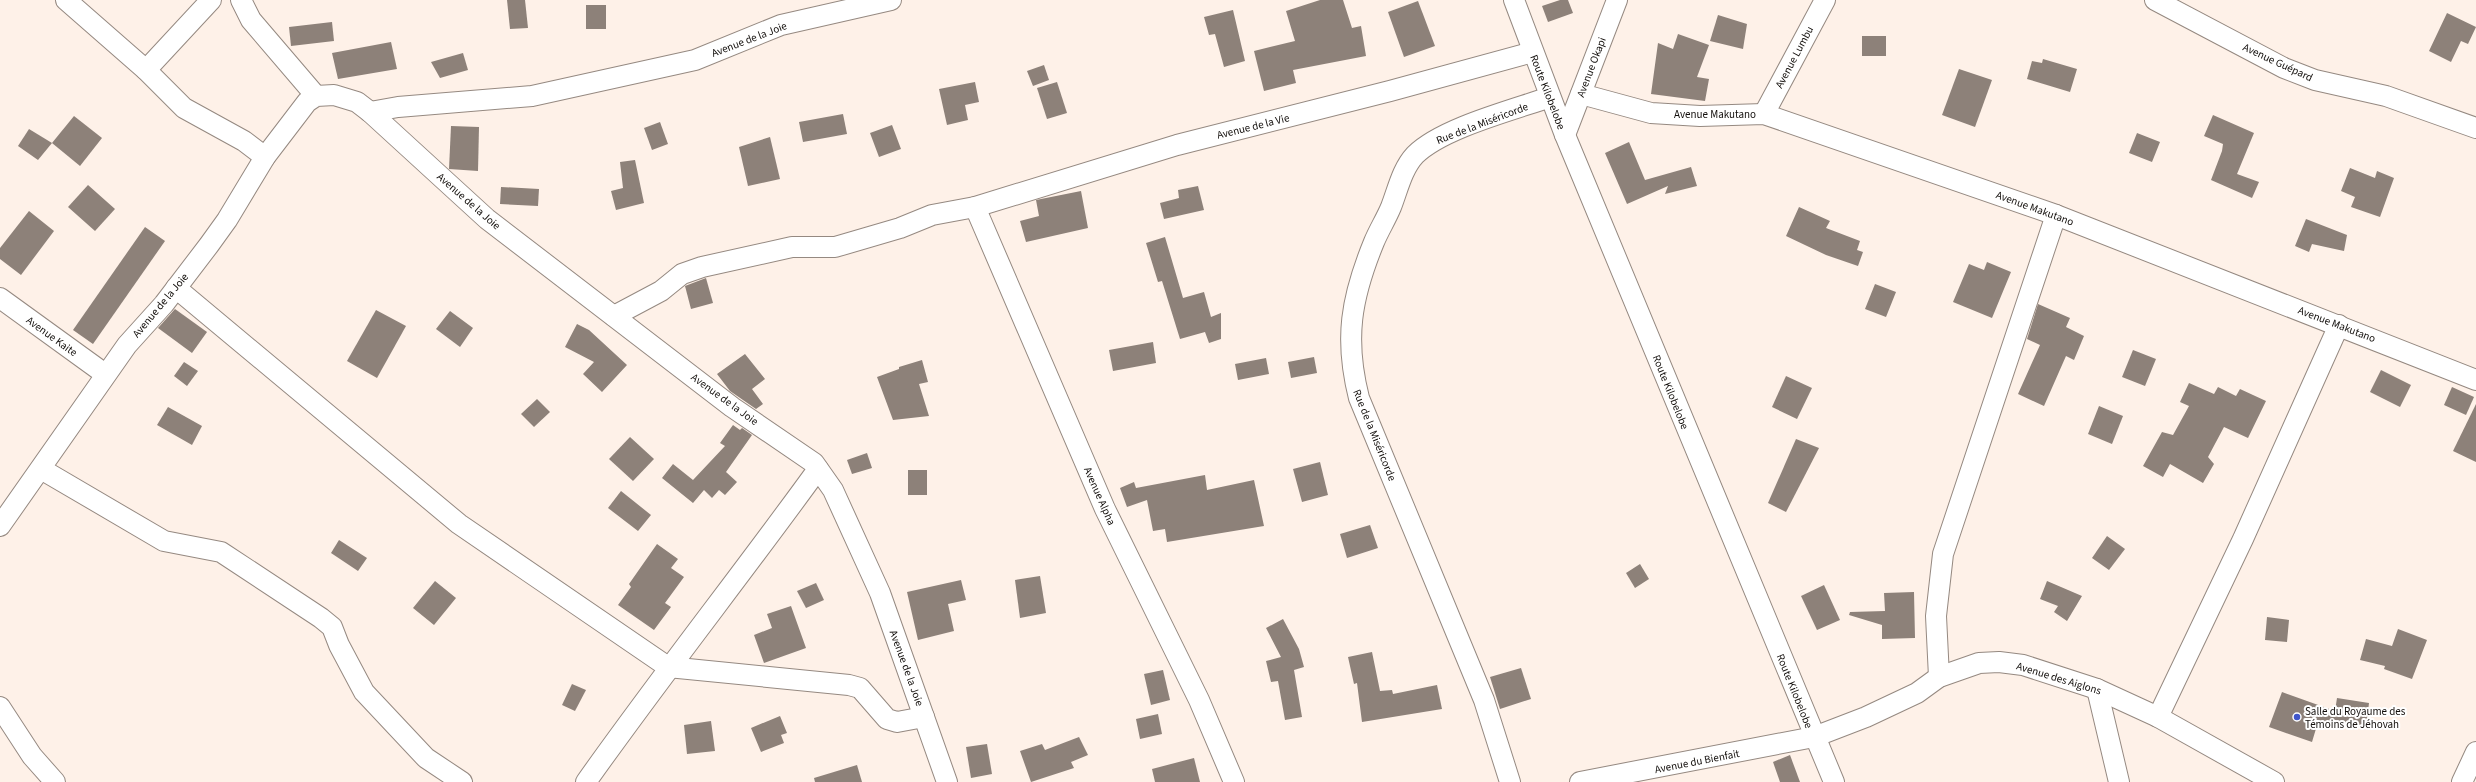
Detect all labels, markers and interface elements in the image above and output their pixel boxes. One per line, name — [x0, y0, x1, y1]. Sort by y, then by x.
street label: Avenue de la Joie — [709, 18, 790, 61]
street label: Avenue Lumbu — [1772, 23, 1817, 91]
street label: Avenue Okapi — [1573, 35, 1610, 99]
street label: Avenue Guépard — [2240, 40, 2315, 85]
street label: Route Kilobelobe — [1526, 53, 1569, 132]
street label: Rue de la Miséricorde — [1434, 99, 1531, 148]
street label: Avenue Makutano — [1674, 107, 1756, 122]
street label: Avenue de la Vie — [1215, 110, 1291, 143]
street label: Avenue de la Joie — [434, 170, 504, 234]
street label: Avenue Makutano — [1994, 187, 2076, 230]
street label: Avenue de la Joie — [129, 270, 192, 341]
street label: Avenue Makutano — [2296, 303, 2378, 346]
street label: Avenue Kaite — [23, 313, 81, 360]
street label: Route Kilobelobe — [1649, 353, 1692, 432]
street label: Avenue de la Joie — [688, 370, 762, 429]
street label: Rue de la Miséricorde — [1349, 387, 1400, 484]
street label: Avenue Alpha — [1080, 465, 1119, 528]
street label: Avenue de la Joie — [886, 628, 927, 709]
street label: Route Kilobelobe — [1773, 652, 1816, 731]
street label: Avenue des Aiglons — [2015, 658, 2104, 699]
place label: Salle du Royaume des Témoins de Jéhovah — [2305, 704, 2406, 732]
marker: Salle du Royaume des Témoins de Jéhovah — [2292, 712, 2302, 722]
street label: Avenue du Bienfait — [1653, 746, 1741, 777]

